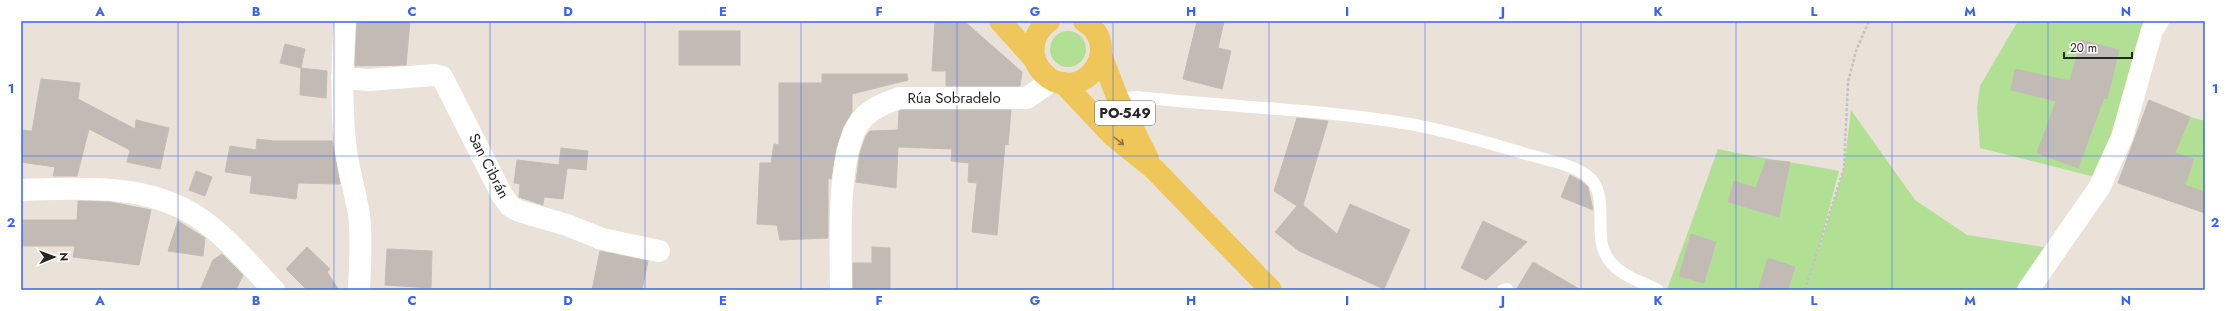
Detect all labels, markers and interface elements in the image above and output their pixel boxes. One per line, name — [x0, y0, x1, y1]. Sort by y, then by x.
text: A — [94, 2, 105, 21]
text: B — [252, 2, 261, 21]
text: C — [407, 2, 417, 21]
text: D — [563, 2, 573, 21]
text: E — [719, 2, 727, 21]
text: F — [875, 2, 883, 21]
text: G — [1030, 2, 1041, 21]
text: H — [1186, 2, 1196, 21]
text: I — [1345, 2, 1349, 21]
text: J — [1498, 2, 1505, 21]
text: K — [1653, 2, 1663, 21]
text: L — [1811, 2, 1818, 21]
text: M — [1964, 2, 1976, 21]
text: N — [2121, 2, 2131, 21]
scale bar — [2064, 34, 2132, 60]
text: 20 m — [2070, 39, 2097, 57]
text: 1 — [8, 79, 14, 98]
text: 1 — [2212, 79, 2218, 98]
street label: Rúa Sobradelo — [907, 87, 1001, 109]
road number: PO-549 — [1095, 101, 1155, 125]
street label: San Cibrán — [463, 129, 515, 203]
one-way arrow — [1114, 137, 1125, 146]
text: 2 — [7, 213, 15, 232]
text: 2 — [2211, 213, 2219, 232]
north arrow — [34, 237, 74, 277]
text: N — [56, 252, 72, 261]
text: A — [94, 291, 105, 310]
text: B — [252, 291, 261, 310]
text: C — [407, 291, 417, 310]
text: D — [563, 291, 573, 310]
text: E — [719, 291, 727, 310]
text: F — [875, 291, 883, 310]
text: G — [1030, 291, 1041, 310]
text: H — [1186, 291, 1196, 310]
text: I — [1345, 291, 1349, 310]
text: J — [1498, 291, 1505, 310]
text: K — [1653, 291, 1663, 310]
text: L — [1811, 291, 1818, 310]
text: M — [1964, 291, 1976, 310]
text: N — [2121, 291, 2131, 310]

